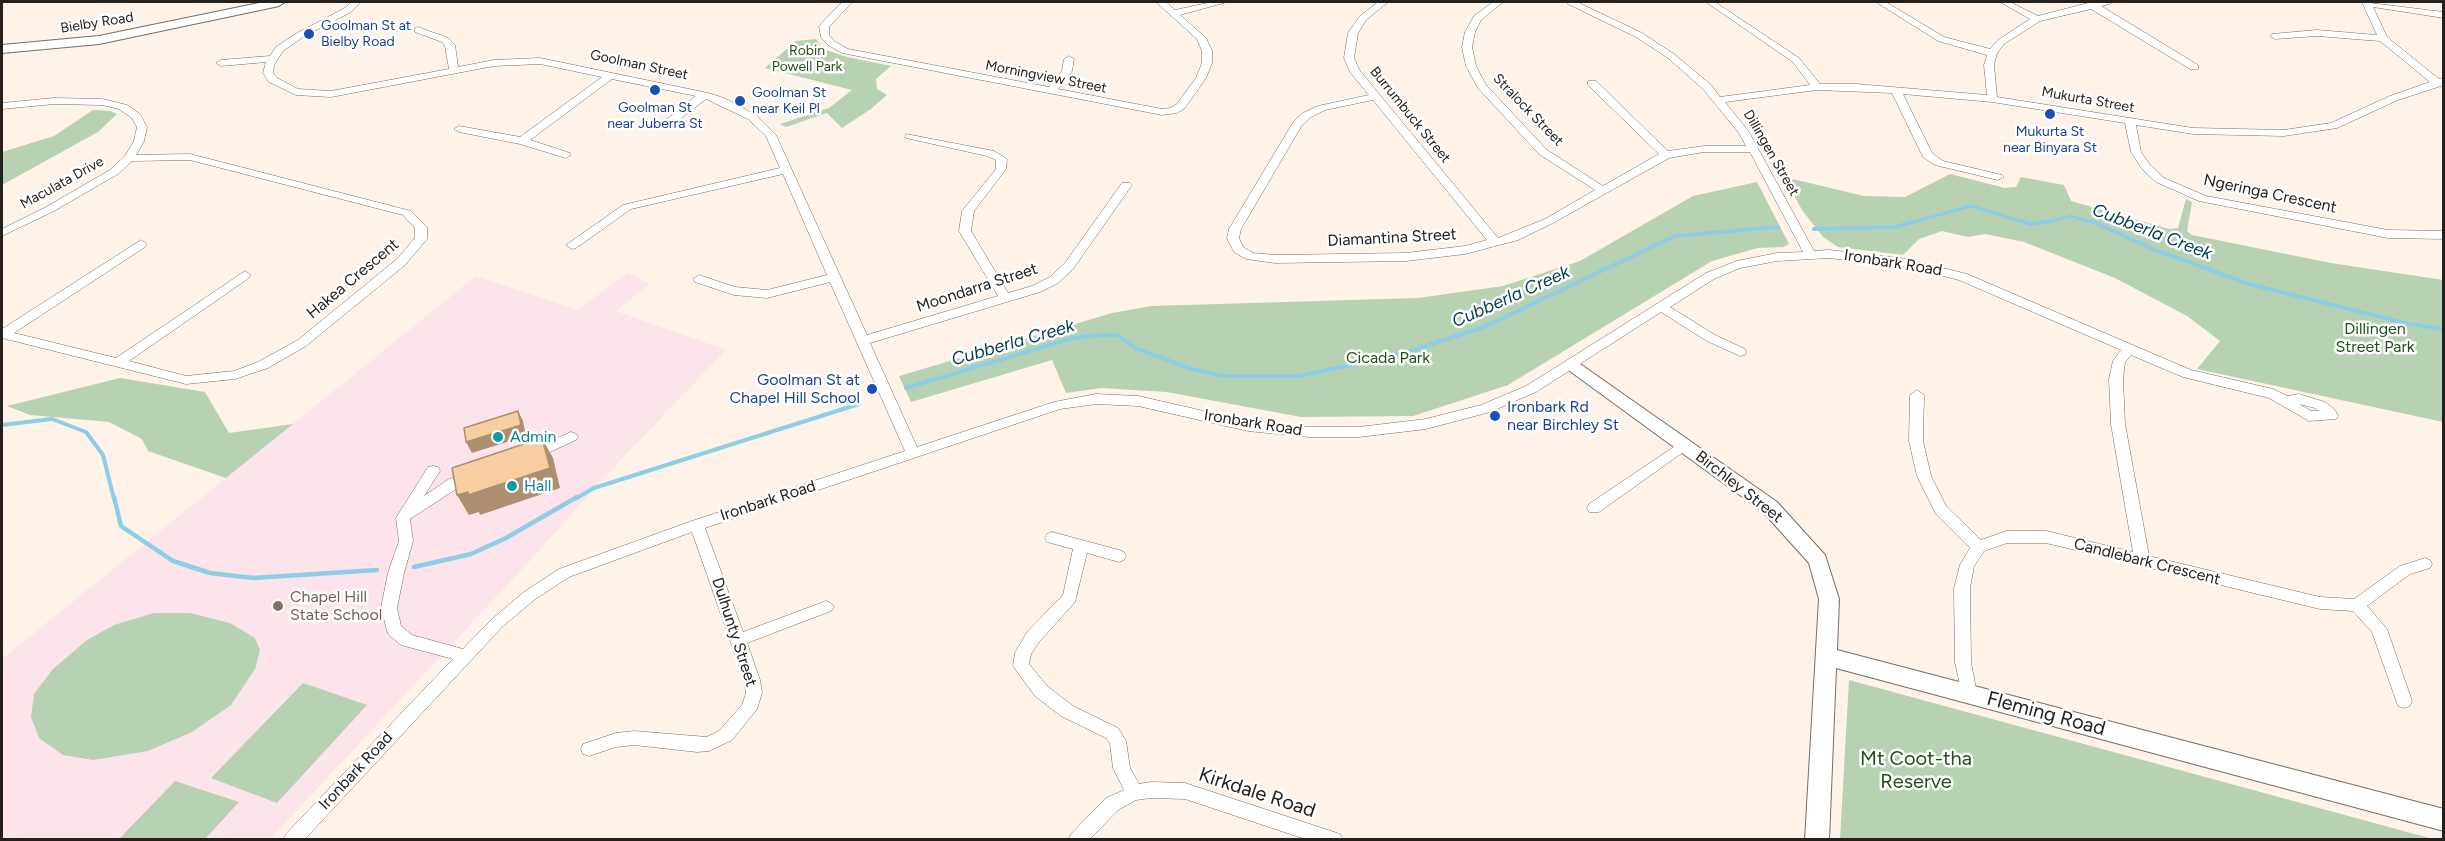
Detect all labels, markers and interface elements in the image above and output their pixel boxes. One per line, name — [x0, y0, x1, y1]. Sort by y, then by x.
street label: Bielby Road — [59, 9, 135, 37]
place label: Goolman St at Bielby Road — [321, 18, 411, 50]
marker: Goolman St at Bielby Road — [302, 27, 316, 41]
park label: Robin Powell Park — [772, 43, 842, 76]
street label: Goolman Street — [589, 46, 689, 84]
street label: Morningview Street — [984, 57, 1108, 97]
street label: Burrumbuck Street — [1366, 64, 1454, 166]
street label: Stralock Street — [1489, 70, 1567, 150]
marker: Goolman St near Juberra St — [648, 83, 662, 97]
street label: Mukurta Street — [2040, 84, 2136, 116]
place label: Goolman St near Keil Pl — [752, 85, 826, 118]
marker: Goolman St near Keil Pl — [733, 94, 747, 108]
place label: Goolman St near Juberra St — [607, 100, 703, 132]
street label: Dillingen Street — [1740, 107, 1802, 199]
marker: Mukurta St near Binyara St — [2043, 107, 2057, 121]
place label: Mukurta St near Binyara St — [2003, 124, 2097, 156]
street label: Maculata Drive — [17, 153, 107, 213]
street label: Ngeringa Crescent — [2202, 171, 2338, 217]
water label: Cubberla Creek — [2089, 199, 2215, 265]
street label: Diamantina Street — [1327, 225, 1457, 251]
street label: Hakea Crescent — [303, 235, 403, 323]
street label: Ironbark Road — [1842, 246, 1944, 280]
street label: Moondarra Street — [914, 259, 1040, 317]
water label: Cubberla Creek — [1449, 261, 1573, 333]
water label: Cubberla Creek — [949, 315, 1077, 371]
park label: Dillingen Street Park — [2335, 319, 2415, 357]
park label: Cicada Park — [1346, 348, 1430, 368]
place label: Goolman St at Chapel Hill School — [730, 370, 860, 408]
marker: Goolman St at Chapel Hill School — [865, 382, 879, 396]
place label: Ironbark Rd near Birchley St — [1507, 397, 1619, 435]
street label: Ironbark Road — [1202, 406, 1304, 440]
marker: Ironbark Rd near Birchley St — [1488, 409, 1502, 423]
place label: Admin — [510, 427, 556, 447]
marker: Admin — [491, 430, 505, 444]
street label: Birchley Street — [1691, 447, 1787, 527]
place label: Hall — [524, 476, 551, 496]
street label: Ironbark Road — [718, 477, 818, 525]
marker: Hall — [505, 479, 519, 493]
street label: Candlebark Crescent — [2072, 534, 2222, 590]
street label: Dulhunty Street — [707, 575, 761, 689]
place label: Chapel Hill State School — [290, 587, 382, 625]
marker: Chapel Hill State School — [271, 599, 285, 613]
street label: Fleming Road — [1984, 687, 2108, 741]
street label: Ironbark Road — [315, 728, 397, 814]
park label: Mt Coot-tha Reserve — [1860, 747, 1972, 794]
street label: Kirkdale Road — [1196, 763, 1318, 823]

